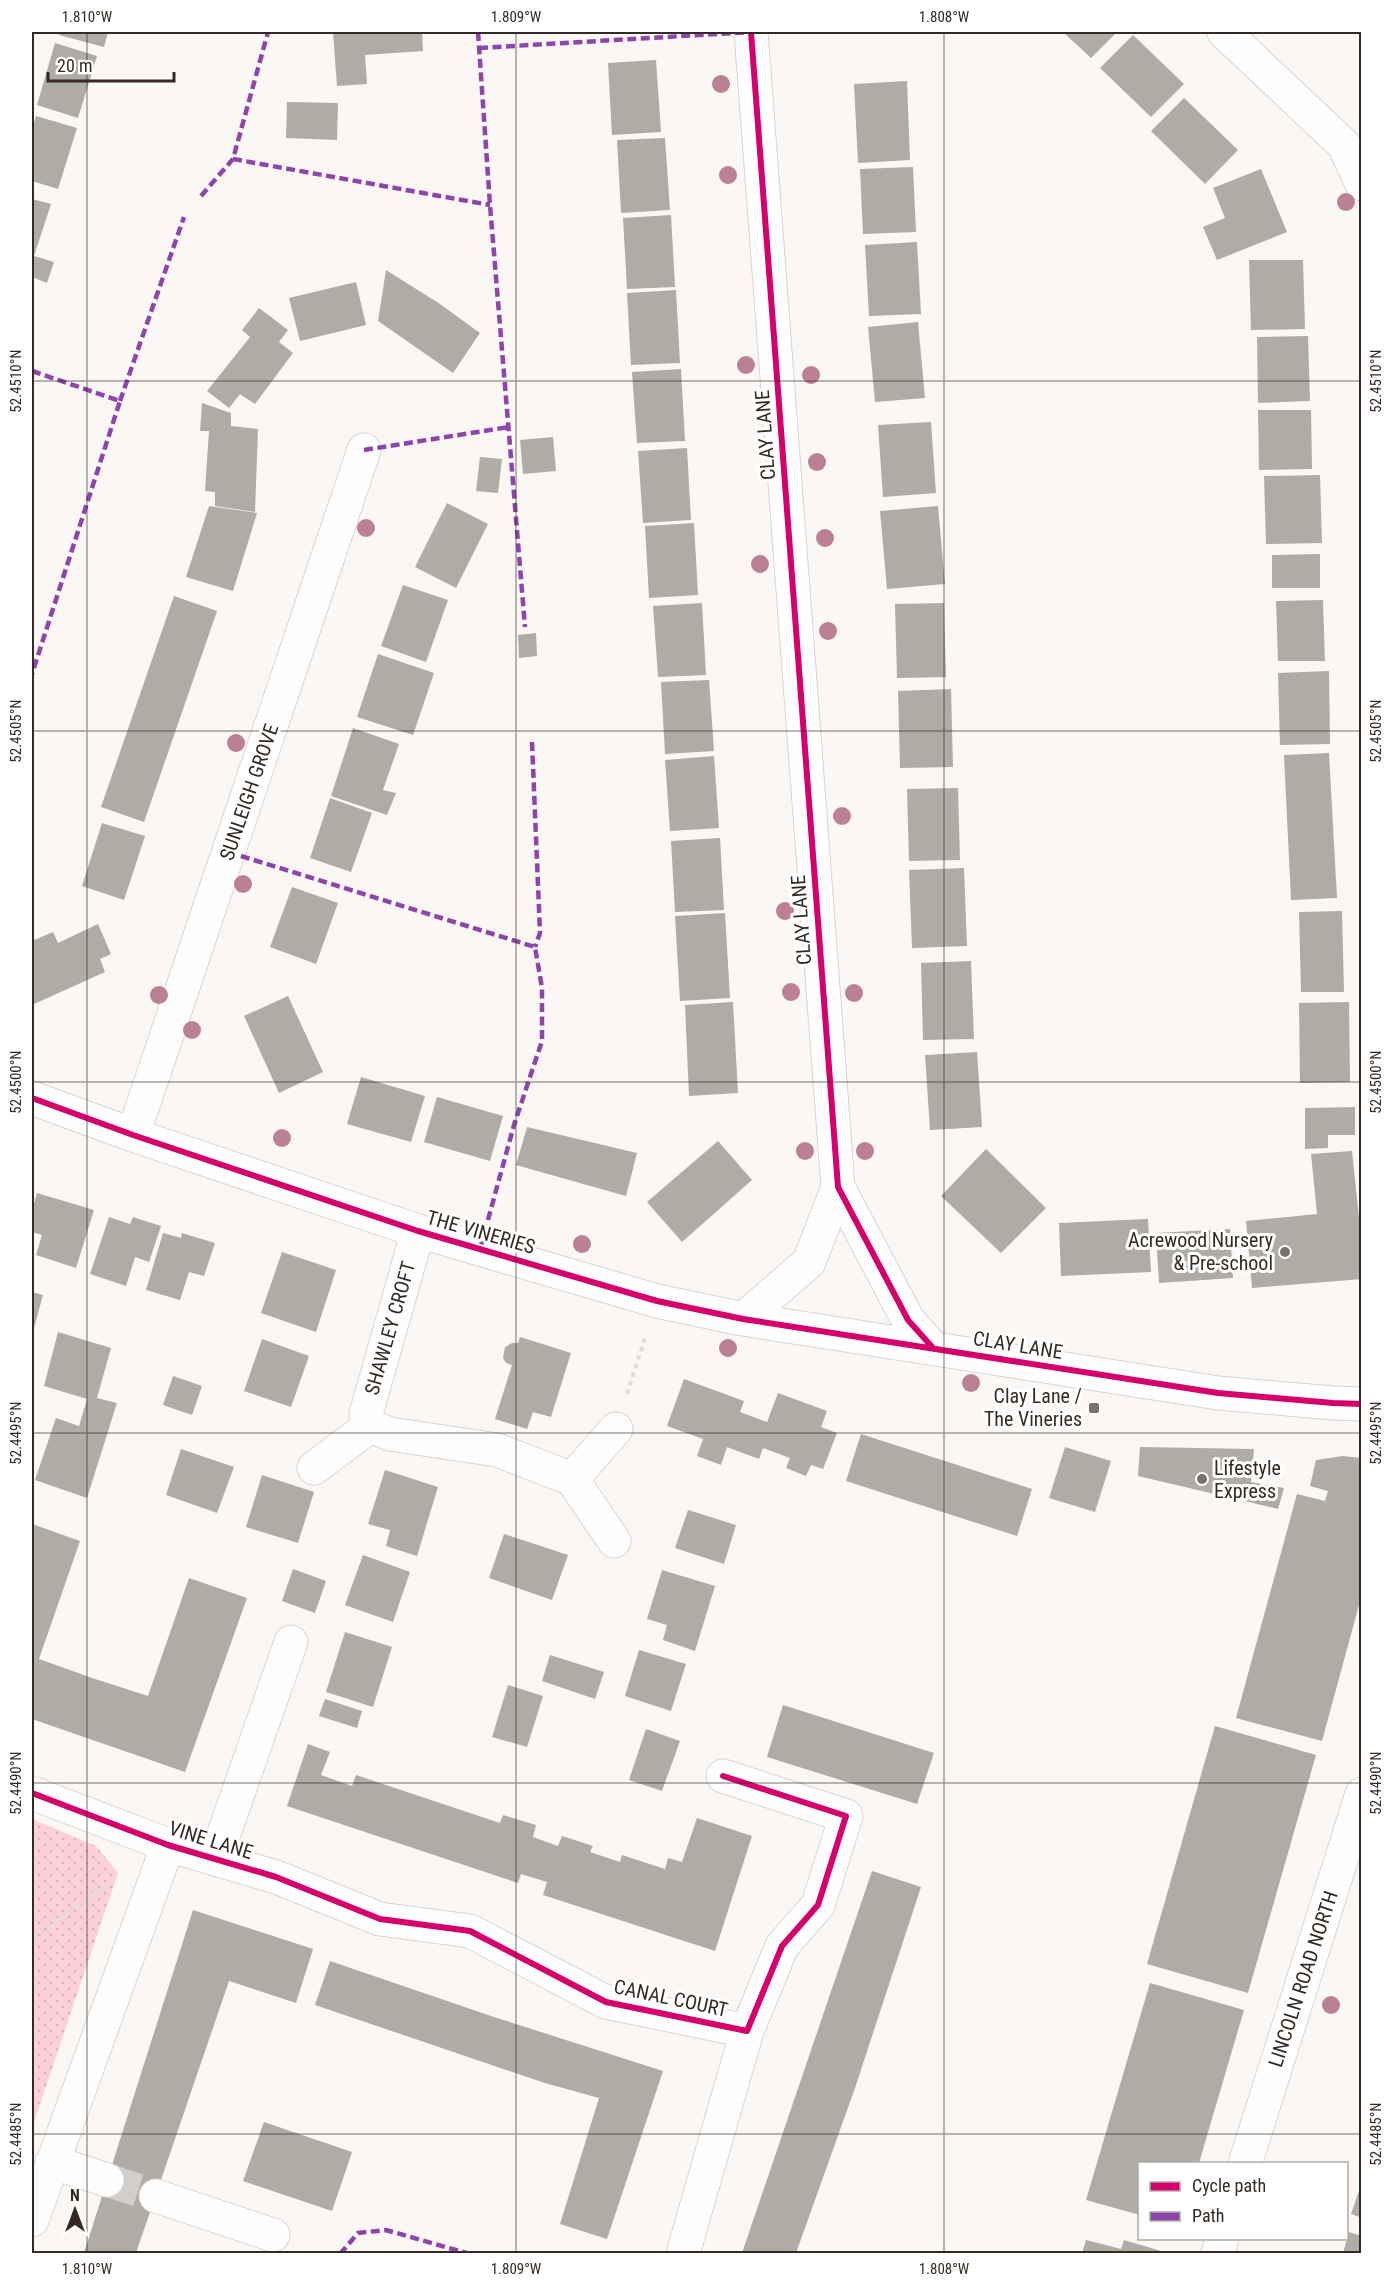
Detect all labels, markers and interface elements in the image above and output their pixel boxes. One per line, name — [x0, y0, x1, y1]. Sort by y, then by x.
text: 1.810°W — [62, 8, 113, 26]
text: 1.809°W — [491, 8, 542, 26]
text: 1.808°W — [919, 8, 970, 26]
scale bar — [48, 45, 174, 83]
text: 20 m — [57, 55, 92, 76]
text: 52.4510°N — [7, 349, 25, 413]
text: 52.4510°N — [1367, 349, 1385, 413]
street label: CLAY LANE — [750, 389, 780, 481]
text: 52.4505°N — [7, 699, 25, 763]
text: 52.4505°N — [1367, 699, 1385, 763]
street label: SUNLEIGH GROVE — [214, 721, 284, 863]
street label: CLAY LANE — [786, 874, 816, 966]
text: 52.4500°N — [7, 1050, 25, 1114]
text: 52.4500°N — [1367, 1050, 1385, 1114]
street label: THE VINERIES — [424, 1205, 538, 1259]
place label: Acrewood Nursery & Pre-school — [1128, 1228, 1273, 1275]
marker: Acrewood Nursery & Pre-school — [1278, 1245, 1292, 1259]
street label: SHAWLEY CROFT — [359, 1258, 421, 1398]
street label: CLAY LANE — [972, 1326, 1065, 1364]
place label: Clay Lane / The Vineries — [984, 1384, 1082, 1431]
text: 52.4495°N — [7, 1401, 25, 1465]
marker: Clay Lane / The Vineries — [1087, 1401, 1101, 1415]
text: 52.4495°N — [1367, 1401, 1385, 1465]
place label: Lifestyle Express — [1214, 1456, 1281, 1503]
marker: Lifestyle Express — [1195, 1472, 1209, 1486]
text: 52.4490°N — [7, 1751, 25, 1815]
text: 52.4490°N — [1367, 1751, 1385, 1815]
street label: VINE LANE — [166, 1816, 256, 1864]
street label: LINCOLN ROAD NORTH — [1263, 1888, 1343, 2070]
street label: CANAL COURT — [612, 1974, 730, 2022]
text: 52.4485°N — [7, 2102, 25, 2166]
text: 52.4485°N — [1367, 2102, 1385, 2166]
legend — [1138, 2162, 1348, 2240]
text: Cycle path — [1192, 2175, 1266, 2196]
north arrow — [45, 2180, 105, 2240]
text: N — [70, 2186, 80, 2205]
text: Path — [1192, 2205, 1225, 2226]
text: 1.810°W — [62, 2260, 113, 2278]
text: 1.809°W — [491, 2260, 542, 2278]
text: 1.808°W — [919, 2260, 970, 2278]

